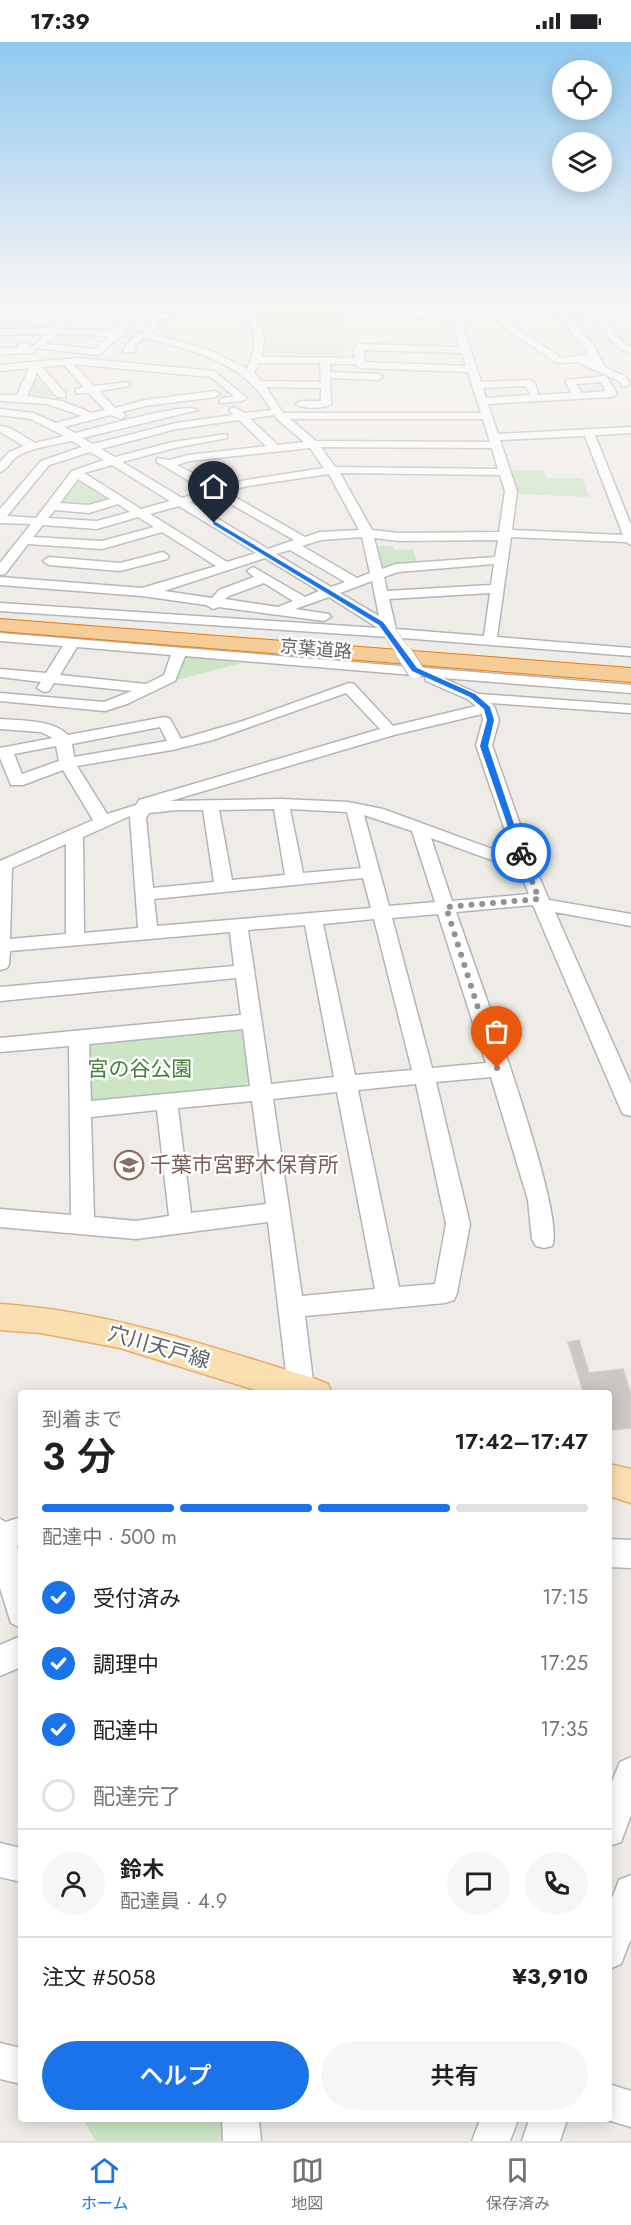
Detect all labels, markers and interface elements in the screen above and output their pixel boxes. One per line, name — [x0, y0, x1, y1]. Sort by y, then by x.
text: 17:39 — [30, 5, 90, 37]
map controls — [552, 60, 612, 192]
button: locate — [552, 60, 612, 120]
button: layers — [552, 132, 612, 192]
pin — [188, 461, 239, 523]
icon: home — [197, 470, 230, 503]
street label: 京葉道路 — [279, 633, 353, 665]
courier — [491, 823, 551, 883]
icon: bike — [505, 837, 538, 870]
pin — [471, 1006, 522, 1068]
icon: bag — [480, 1015, 513, 1048]
park label: 宮の谷公園 — [88, 1054, 193, 1084]
school or university icon: 千葉市宮野木保育所 — [113, 1149, 145, 1181]
place label: 千葉市宮野木保育所 — [150, 1150, 339, 1180]
street label: 穴川天戸線 — [104, 1318, 214, 1376]
text: 到着まで — [42, 1405, 122, 1434]
text: 17:42–17:47 — [454, 1425, 588, 1457]
text: 3 分 — [42, 1428, 116, 1485]
text: 配達中 · 500 m — [42, 1523, 177, 1552]
icon: check — [42, 1581, 75, 1614]
text: 受付済み — [93, 1582, 181, 1614]
text: 17:15 — [542, 1583, 588, 1612]
icon: check — [42, 1647, 75, 1680]
text: 調理中 — [93, 1648, 159, 1680]
text: 17:25 — [540, 1649, 588, 1678]
icon: check — [42, 1713, 75, 1746]
text: 配達中 — [93, 1714, 159, 1746]
text: 17:35 — [540, 1715, 588, 1744]
text: 配達完了 — [93, 1780, 181, 1812]
button: person — [42, 1852, 105, 1915]
button: chat — [447, 1852, 510, 1915]
button: phone — [525, 1852, 588, 1915]
text: 鈴木 — [120, 1853, 164, 1885]
text: 配達員 · 4.9 — [120, 1887, 227, 1916]
text: ¥3,910 — [512, 1960, 588, 1992]
text: 注文 #5058 — [42, 1961, 156, 1993]
button: ヘルプ — [42, 2041, 309, 2110]
button: 共有 — [321, 2041, 588, 2110]
tab: ホーム — [81, 2154, 129, 2215]
tab: 地図 — [291, 2154, 324, 2215]
tab: 保存済み — [486, 2154, 550, 2215]

